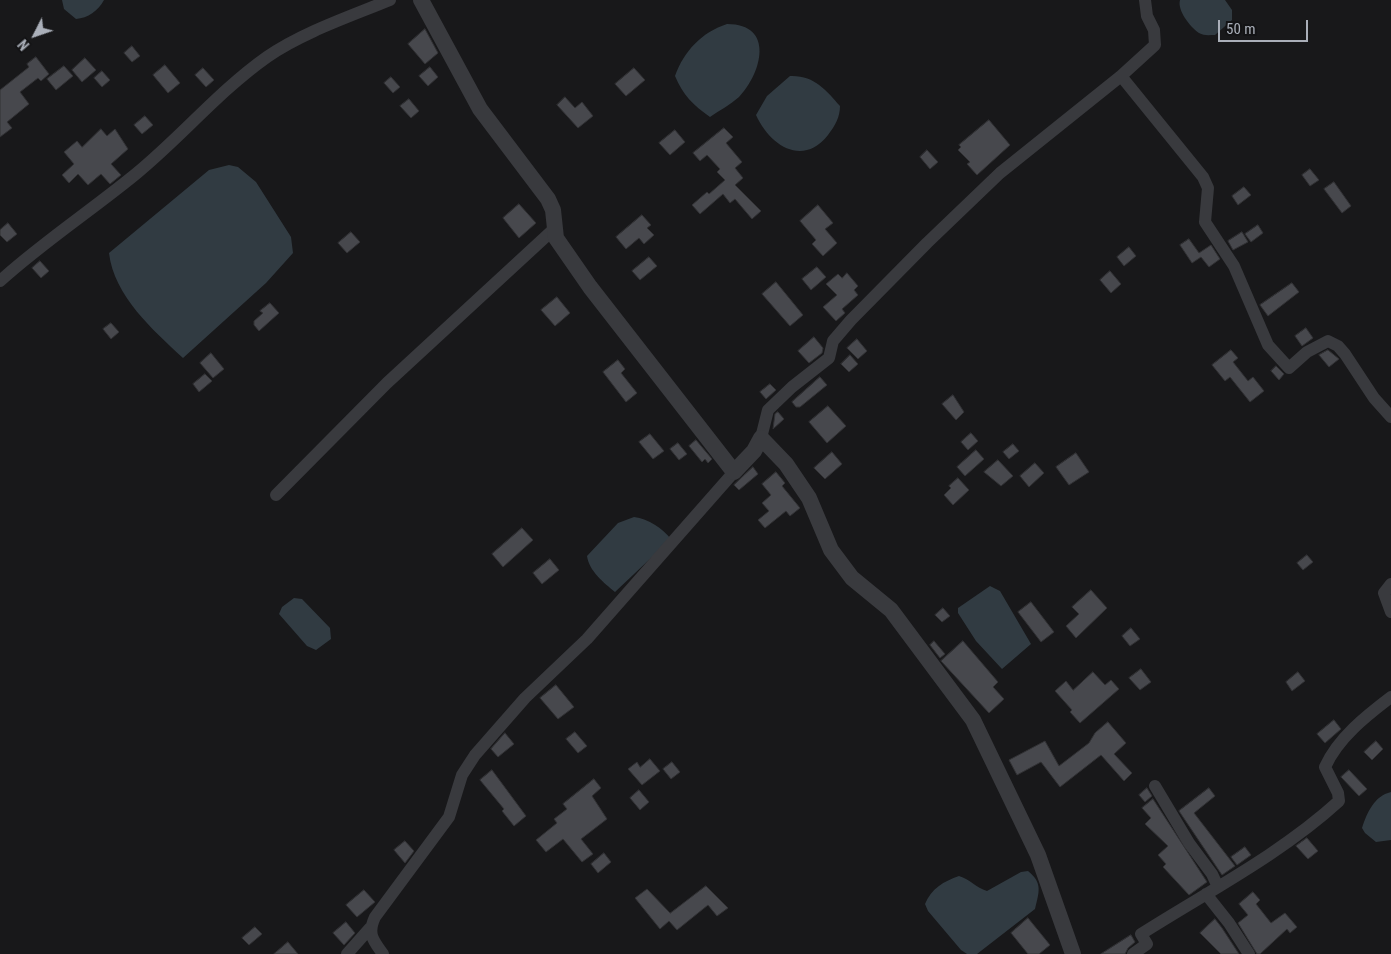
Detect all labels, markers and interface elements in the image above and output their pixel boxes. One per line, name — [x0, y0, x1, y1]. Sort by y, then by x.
north arrow — [10, 10, 60, 60]
scale bar — [1221, 10, 1311, 42]
text: 50 m — [1226, 20, 1256, 38]
text: N — [15, 36, 33, 53]

